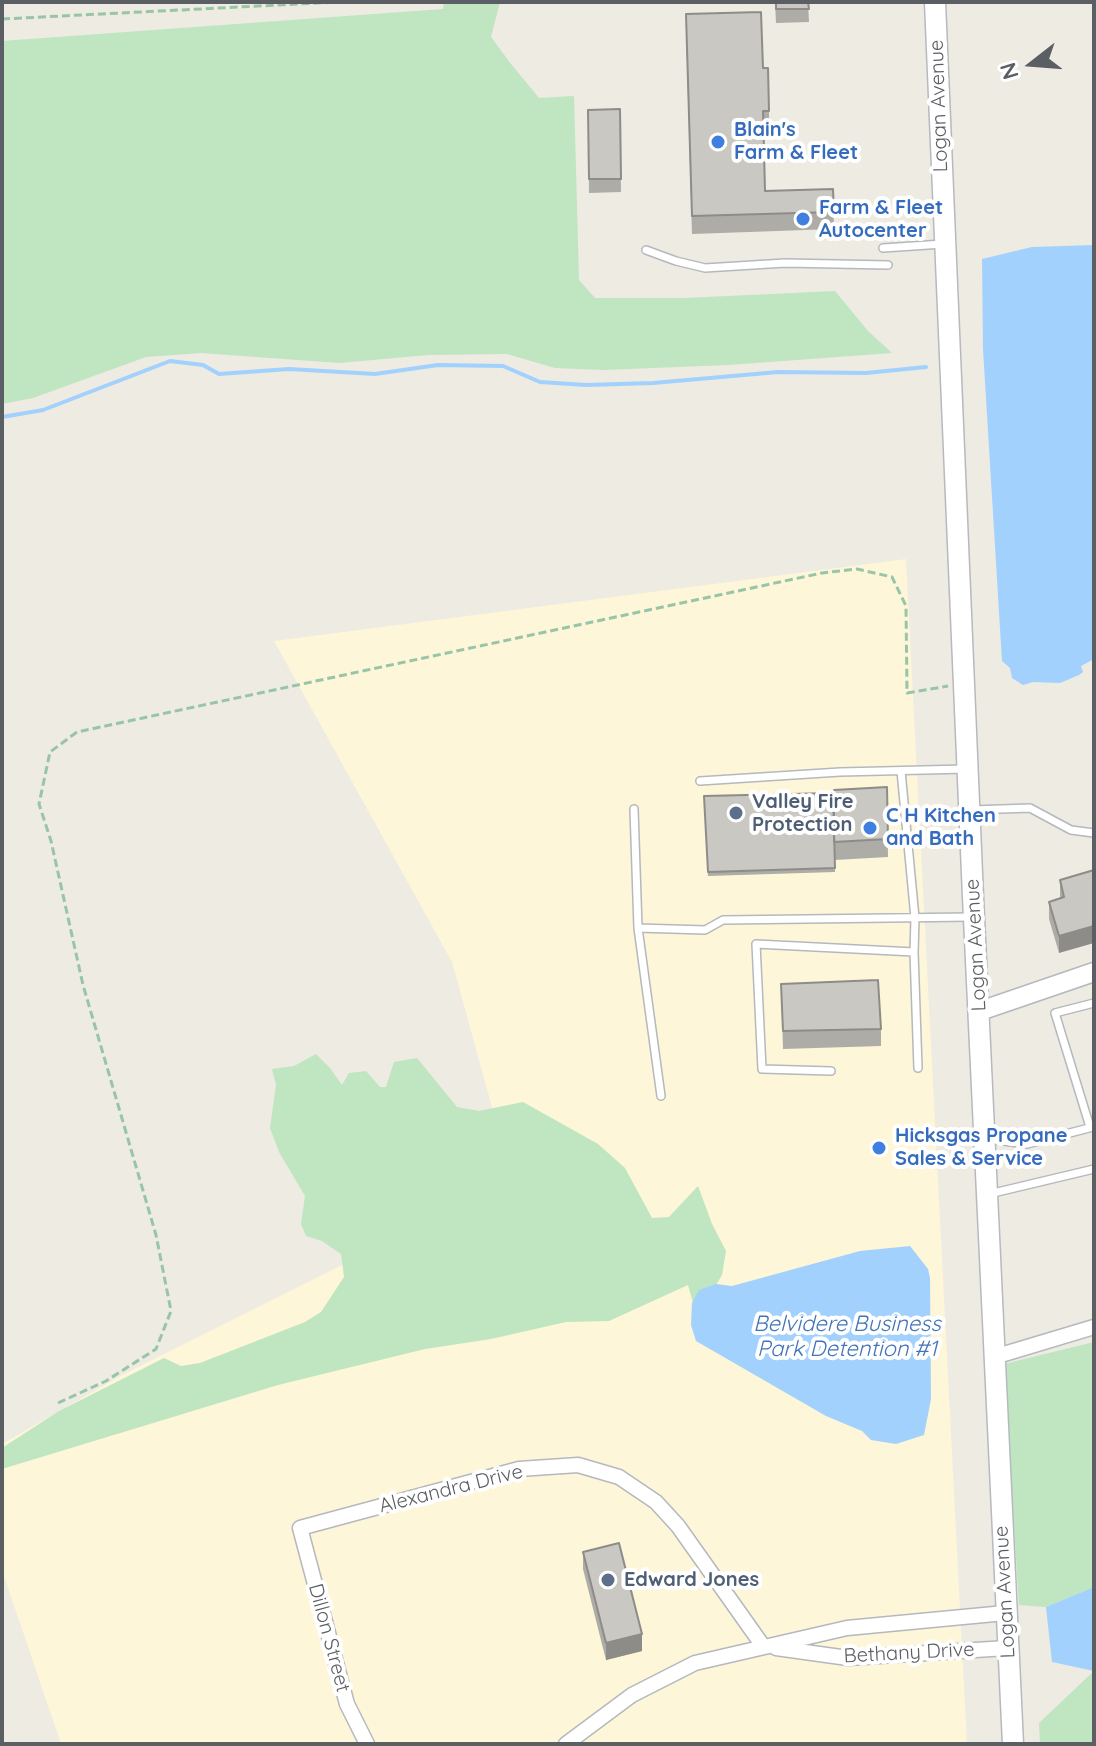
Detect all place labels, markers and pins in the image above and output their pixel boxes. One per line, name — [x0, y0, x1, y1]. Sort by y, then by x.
place label: Blain's Farm & Fleet — [734, 118, 858, 165]
marker: Blain's Farm & Fleet — [709, 133, 727, 151]
place label: Farm & Fleet Autocenter — [819, 196, 943, 243]
marker: Farm & Fleet Autocenter — [794, 210, 812, 228]
place label: Valley Fire Protection — [752, 790, 853, 837]
marker: Valley Fire Protection — [727, 804, 745, 822]
place label: C H Kitchen and Bath — [886, 804, 996, 851]
marker: C H Kitchen and Bath — [861, 819, 879, 837]
place label: Hicksgas Propane Sales & Service — [895, 1124, 1067, 1171]
marker: Hicksgas Propane Sales & Service — [870, 1139, 888, 1157]
place label: Edward Jones — [624, 1568, 759, 1592]
marker: Edward Jones — [599, 1571, 617, 1589]

